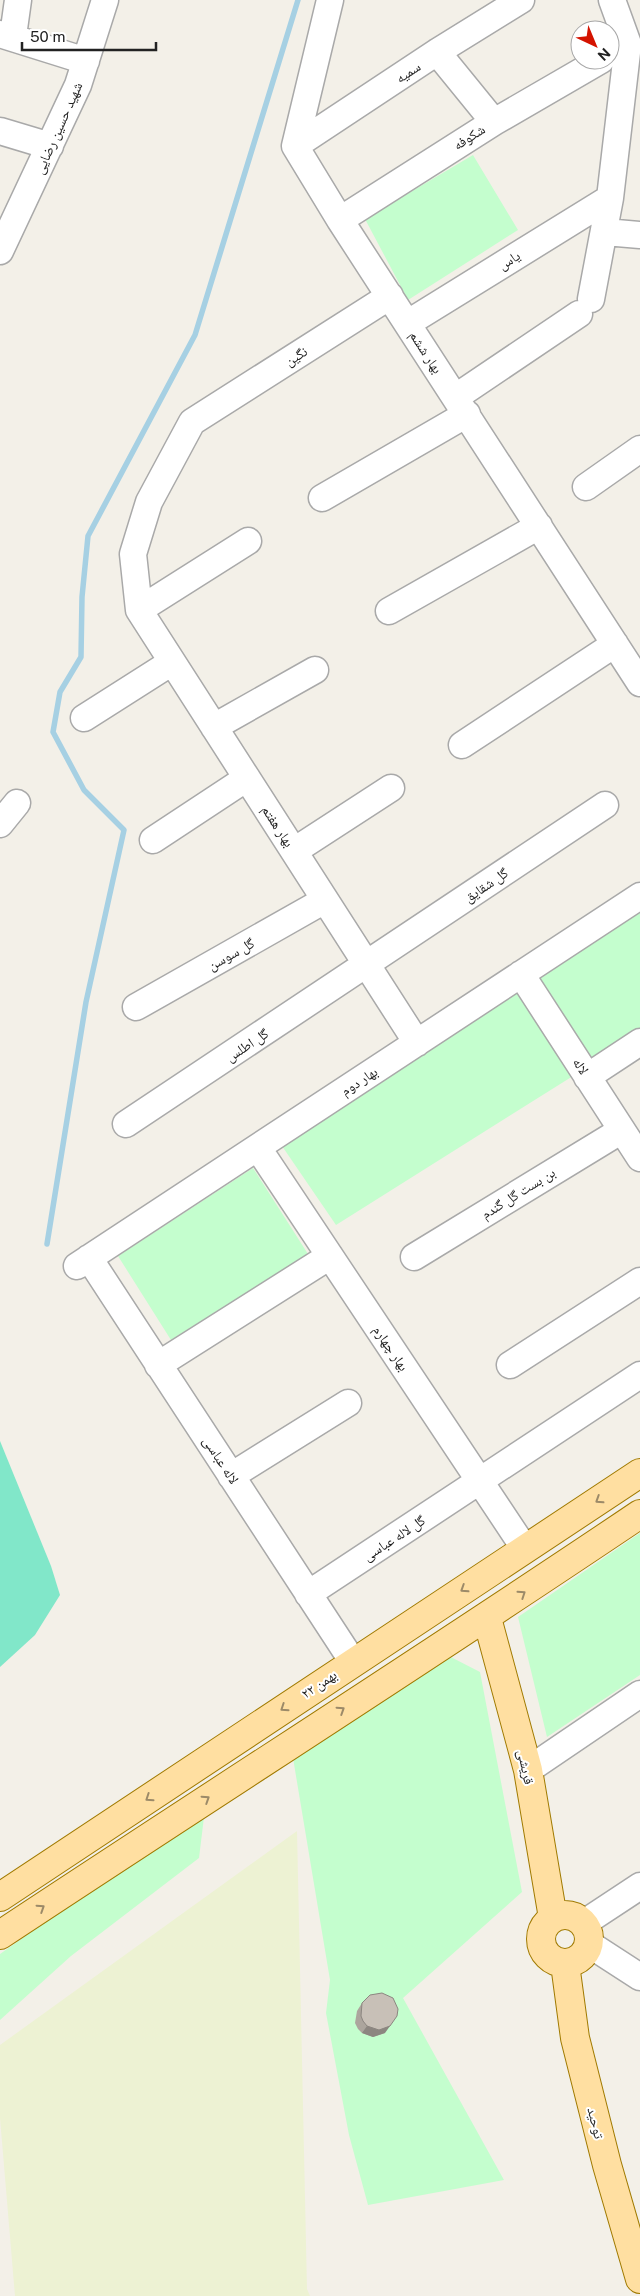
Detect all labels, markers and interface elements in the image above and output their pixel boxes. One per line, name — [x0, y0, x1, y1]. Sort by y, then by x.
scale bar — [22, 20, 156, 52]
north arrow — [570, 20, 620, 70]
text: 50 m — [30, 28, 65, 45]
text: N — [595, 45, 614, 64]
street label: سمیه — [393, 58, 424, 86]
street label: شهید حسین رضایی — [31, 80, 86, 177]
street label: شکوفه — [450, 121, 488, 154]
street label: یاس — [495, 247, 523, 274]
street label: بهار ششم — [405, 328, 446, 377]
street label: نگین — [282, 343, 311, 370]
street label: بهار هفتم — [257, 802, 297, 851]
street label: گل شقایق — [461, 864, 512, 907]
street label: گل سوسن — [205, 935, 258, 974]
street label: گل اطلس — [223, 1025, 272, 1066]
street label: لاله — [570, 1055, 592, 1077]
street label: بهار دوم — [338, 1063, 382, 1100]
street label: بن بست گل گندم — [478, 1164, 559, 1224]
street label: بهار چهارم — [368, 1322, 412, 1375]
street label: لاله عباسی — [199, 1433, 242, 1487]
one-way arrow — [596, 1493, 605, 1503]
street label: گل لاله عباسی — [360, 1512, 429, 1565]
one-way arrow — [460, 1583, 469, 1592]
one-way arrow — [517, 1591, 526, 1600]
street label: ۲۲ بهمن — [298, 1666, 340, 1702]
one-way arrow — [280, 1701, 289, 1711]
one-way arrow — [336, 1707, 345, 1716]
street label: قریشی — [514, 1748, 538, 1786]
one-way arrow — [145, 1791, 154, 1801]
one-way arrow — [200, 1796, 209, 1806]
one-way arrow — [35, 1905, 44, 1914]
street label: توحید — [583, 2106, 608, 2141]

